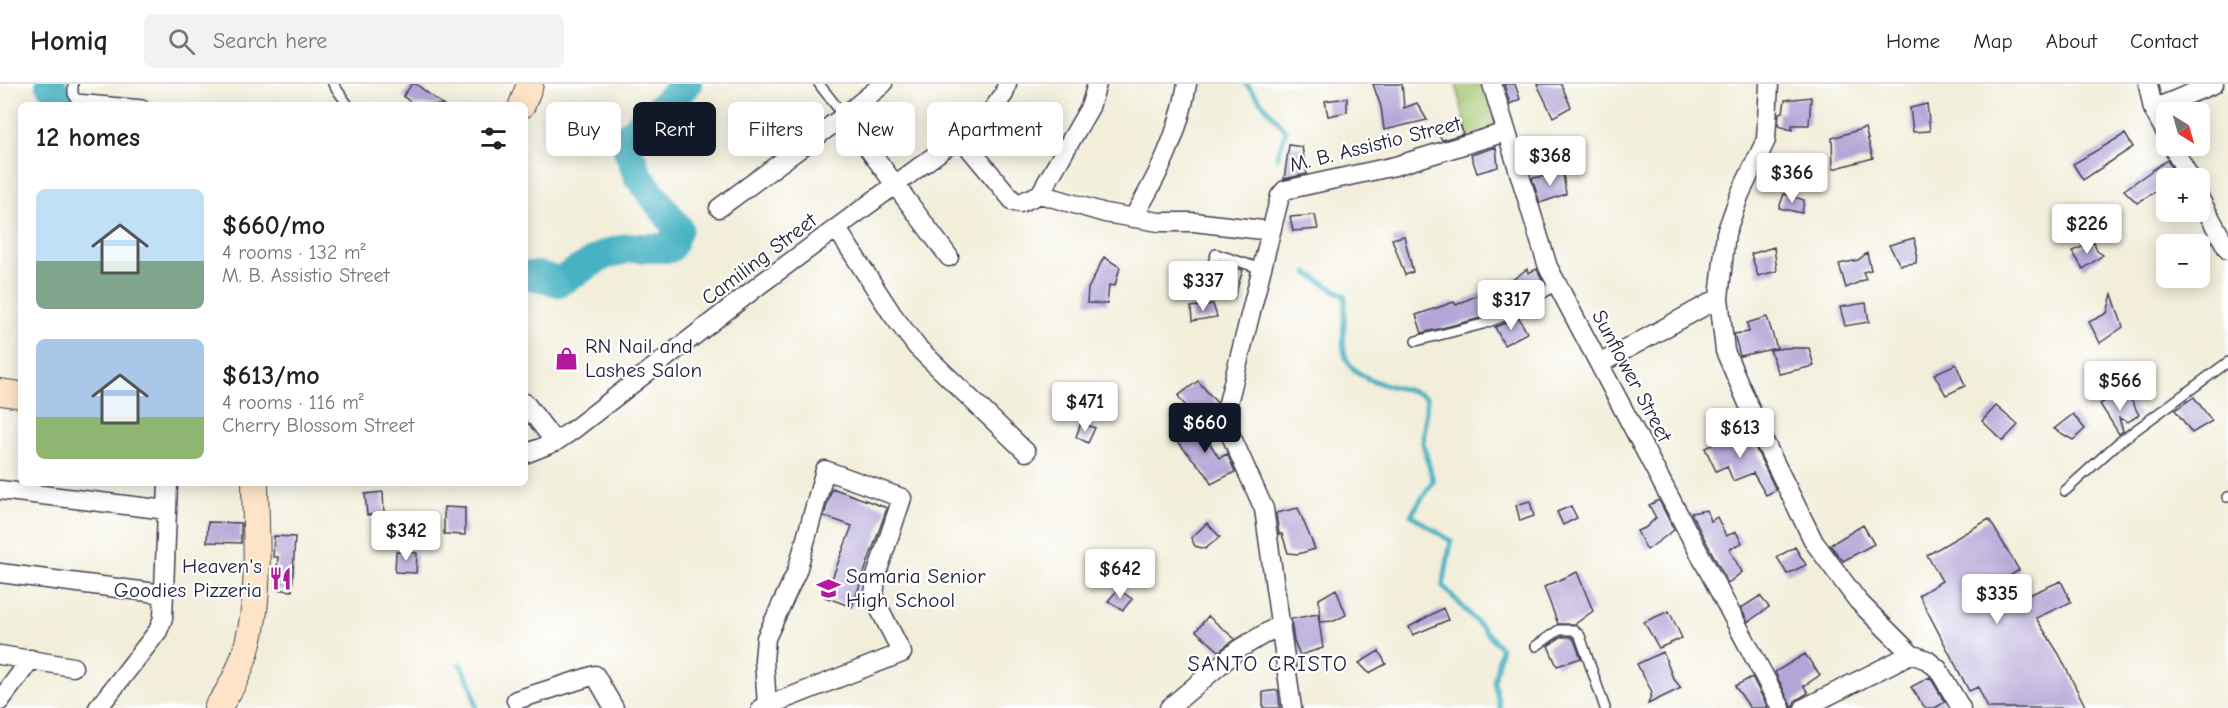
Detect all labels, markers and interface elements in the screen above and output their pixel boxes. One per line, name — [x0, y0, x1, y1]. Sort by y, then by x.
search box — [144, 14, 564, 68]
text: Homiq — [30, 25, 108, 57]
icon: search — [165, 25, 198, 58]
text: Search here — [213, 28, 327, 54]
text: Home — [1886, 29, 1940, 53]
text: Map — [1973, 29, 2013, 53]
text: About — [2046, 29, 2097, 53]
text: Contact — [2130, 29, 2198, 53]
chip: Buy — [546, 102, 621, 156]
chip: Rent — [633, 102, 716, 156]
chip: Filters — [728, 102, 824, 156]
chip: New — [836, 102, 915, 156]
chip: Apartment — [927, 102, 1063, 156]
north arrow — [2156, 102, 2210, 156]
map controls — [2156, 102, 2210, 288]
street label: M. B. Assistio Street — [1287, 111, 1464, 177]
icon: filters — [477, 122, 510, 155]
text: 12 homes — [36, 123, 140, 153]
pin: $368 — [1514, 136, 1586, 187]
text: $368 — [1529, 144, 1571, 167]
pin: $366 — [1756, 153, 1828, 204]
text: $366 — [1771, 161, 1813, 184]
button: + — [2156, 168, 2210, 222]
pin: $226 — [2051, 204, 2123, 255]
street label: Camiling Street — [697, 207, 822, 310]
text: $660/mo — [222, 211, 325, 241]
text: $226 — [2066, 212, 2108, 235]
icon: home — [84, 213, 156, 285]
button: − — [2156, 234, 2210, 288]
text: 4 rooms · 132 m² — [222, 241, 366, 264]
pin: $337 — [1167, 261, 1239, 312]
text: M. B. Assistio Street — [222, 264, 389, 287]
text: $337 — [1183, 269, 1223, 292]
pin: $317 — [1475, 280, 1547, 331]
text: $317 — [1492, 288, 1530, 311]
street label: Sunflower Street — [1587, 306, 1677, 447]
place label: RN Nail and Lashes Salon — [585, 334, 702, 382]
shop icon: RN Nail and Lashes Salon — [554, 345, 580, 371]
text: $613/mo — [222, 361, 320, 391]
pin: $566 — [2084, 361, 2156, 412]
icon: home — [84, 363, 156, 435]
text: $566 — [2098, 369, 2142, 392]
pin: $471 — [1049, 382, 1121, 433]
text: $471 — [1066, 390, 1104, 413]
text: 4 rooms · 116 m² — [222, 391, 364, 414]
pin: $660 — [1169, 403, 1241, 454]
pin: $613 — [1704, 408, 1776, 459]
text: $660 — [1183, 411, 1227, 434]
text: Cherry Blossom Street — [222, 414, 414, 437]
text: $613 — [1720, 416, 1760, 439]
pin: $342 — [370, 511, 442, 562]
text: $342 — [385, 519, 427, 542]
pin: $642 — [1084, 549, 1156, 600]
place label: Heaven's Goodies Pizzeria — [114, 554, 262, 602]
text: $642 — [1099, 557, 1141, 580]
place label: Samaria Senior High School — [846, 564, 986, 612]
restaurant icon: Heaven's Goodies Pizzeria — [267, 565, 293, 591]
pin: $335 — [1961, 574, 2033, 625]
school or university icon: Samaria Senior High School — [815, 575, 841, 601]
text: $335 — [1976, 582, 2018, 605]
district label: SANTO CRISTO — [1188, 651, 1348, 677]

